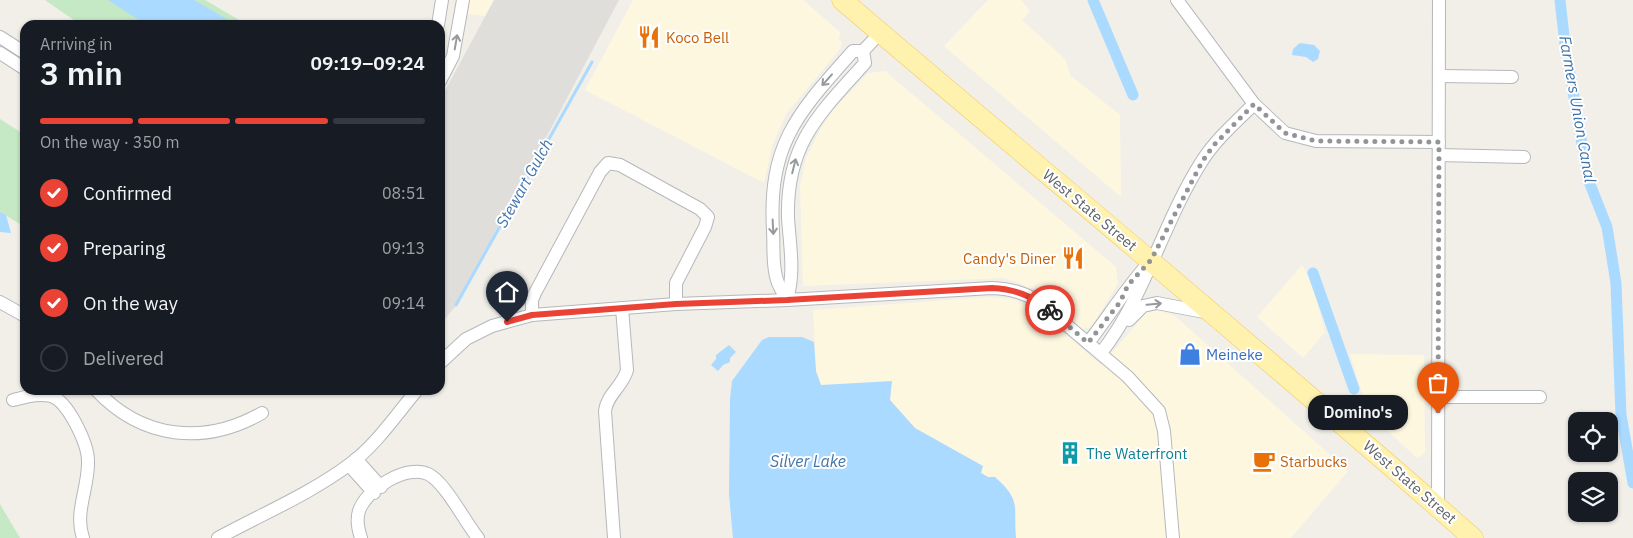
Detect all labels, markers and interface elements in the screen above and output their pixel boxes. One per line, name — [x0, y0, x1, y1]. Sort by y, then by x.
restaurant icon: Koco Bell — [636, 24, 662, 50]
place label: Koco Bell — [666, 28, 729, 47]
text: Arriving in — [40, 34, 112, 54]
one-way arrow — [451, 34, 461, 50]
water label: Farmers Union Canal — [1555, 34, 1601, 185]
text: 09:19–09:24 — [311, 51, 425, 75]
text: 3 min — [40, 52, 123, 94]
one-way arrow — [821, 74, 833, 87]
text: On the way · 350 m — [40, 132, 179, 152]
water label: Stewart Gulch — [491, 135, 557, 231]
one-way arrow — [789, 158, 799, 174]
street label: West State Street — [1039, 165, 1141, 255]
icon: check — [40, 179, 68, 207]
text: Confirmed — [83, 181, 172, 205]
text: 08:51 — [382, 183, 425, 203]
one-way arrow — [768, 218, 777, 234]
icon: check — [40, 234, 68, 262]
text: Preparing — [83, 236, 165, 260]
text: 09:13 — [382, 238, 425, 258]
restaurant icon: Candy's Diner — [1060, 245, 1086, 271]
place label: Candy's Diner — [963, 249, 1056, 268]
pin — [486, 271, 528, 322]
icon: home — [493, 278, 521, 306]
courier — [1025, 285, 1075, 335]
icon: check — [40, 289, 68, 317]
text: On the way — [83, 291, 178, 315]
text: 09:14 — [382, 293, 425, 313]
icon: bike — [1036, 296, 1064, 324]
one-way arrow — [1146, 300, 1162, 309]
shop icon: Meineke — [1177, 341, 1203, 367]
place label: Meineke — [1206, 345, 1263, 364]
text: Delivered — [83, 346, 164, 370]
pin — [1417, 362, 1459, 413]
icon: bag — [1424, 369, 1452, 397]
callout: Domino's — [1308, 396, 1408, 430]
text: Domino's — [1324, 402, 1392, 422]
map controls — [1568, 412, 1618, 522]
button: locate — [1568, 412, 1618, 462]
street label: West State Street — [1359, 436, 1461, 528]
building icon: The Waterfront — [1057, 440, 1083, 466]
place label: The Waterfront — [1086, 444, 1188, 463]
cafe icon: Starbucks — [1251, 448, 1277, 474]
water label: Silver Lake — [770, 451, 846, 471]
place label: Starbucks — [1280, 452, 1347, 471]
button: layers — [1568, 472, 1618, 522]

